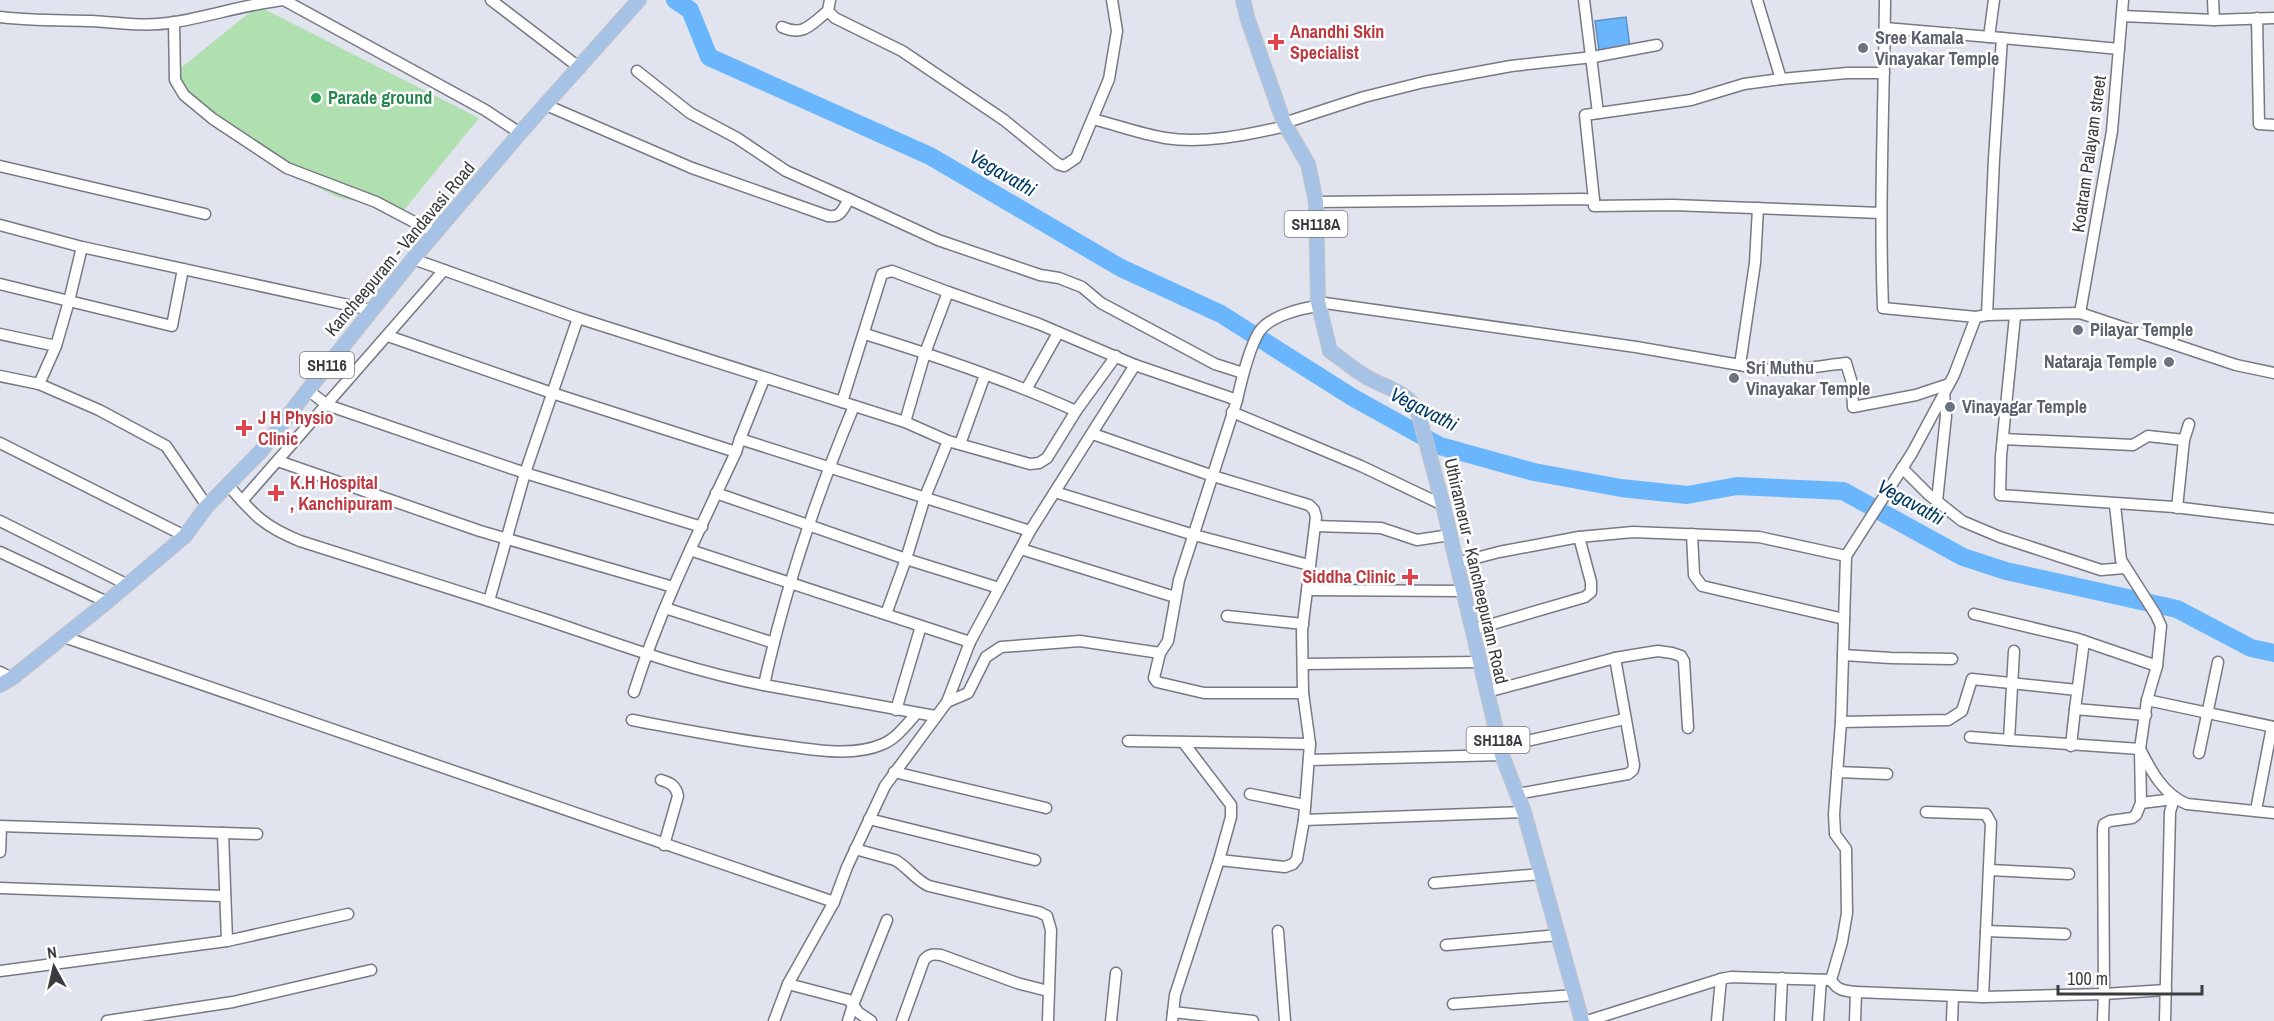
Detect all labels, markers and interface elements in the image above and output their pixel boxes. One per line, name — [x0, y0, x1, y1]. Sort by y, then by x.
place label: Anandhi Skin Specialist — [1290, 19, 1384, 65]
place label: Sree Kamala Vinayakar Temple — [1875, 25, 1999, 71]
marker: Anandhi Skin Specialist — [1267, 33, 1285, 51]
marker: Sree Kamala Vinayakar Temple — [1856, 41, 1870, 55]
street label: Koatram Palayam street — [2065, 74, 2112, 234]
place label: Parade ground — [328, 85, 432, 110]
marker: Parade ground — [309, 91, 323, 105]
water label: Vegavathi — [965, 143, 1042, 203]
street label: Kancheepuram - Vandavasi Road — [319, 156, 480, 341]
road number: SH118A — [1284, 211, 1348, 237]
place label: Pilayar Temple — [2090, 317, 2193, 342]
marker: Pilayar Temple — [2071, 323, 2085, 337]
place label: Nataraja Temple — [2044, 349, 2157, 374]
road number: SH116 — [300, 352, 354, 378]
place label: Sri Muthu Vinayakar Temple — [1746, 355, 1870, 401]
marker: Nataraja Temple — [2162, 355, 2176, 369]
marker: Sri Muthu Vinayakar Temple — [1727, 371, 1741, 385]
water label: Vegavathi — [1386, 380, 1463, 437]
place label: Vinayagar Temple — [1962, 394, 2087, 419]
marker: Vinayagar Temple — [1943, 400, 1957, 414]
place label: J H Physio Clinic — [258, 405, 333, 451]
marker: J H Physio Clinic — [235, 419, 253, 437]
street label: Uthiramerur - Kancheepuram Road — [1438, 455, 1515, 686]
place label: K.H Hospital , Kanchipuram — [290, 470, 393, 516]
water label: Vegavathi — [1873, 472, 1950, 531]
marker: K.H Hospital , Kanchipuram — [267, 484, 285, 502]
place label: Siddha Clinic — [1302, 564, 1396, 589]
marker: Siddha Clinic — [1401, 568, 1419, 586]
road number: SH118A — [1466, 727, 1530, 753]
north arrow — [24, 937, 84, 997]
text: N — [46, 941, 58, 964]
scale bar — [2058, 958, 2202, 996]
text: 100 m — [2067, 966, 2108, 991]

